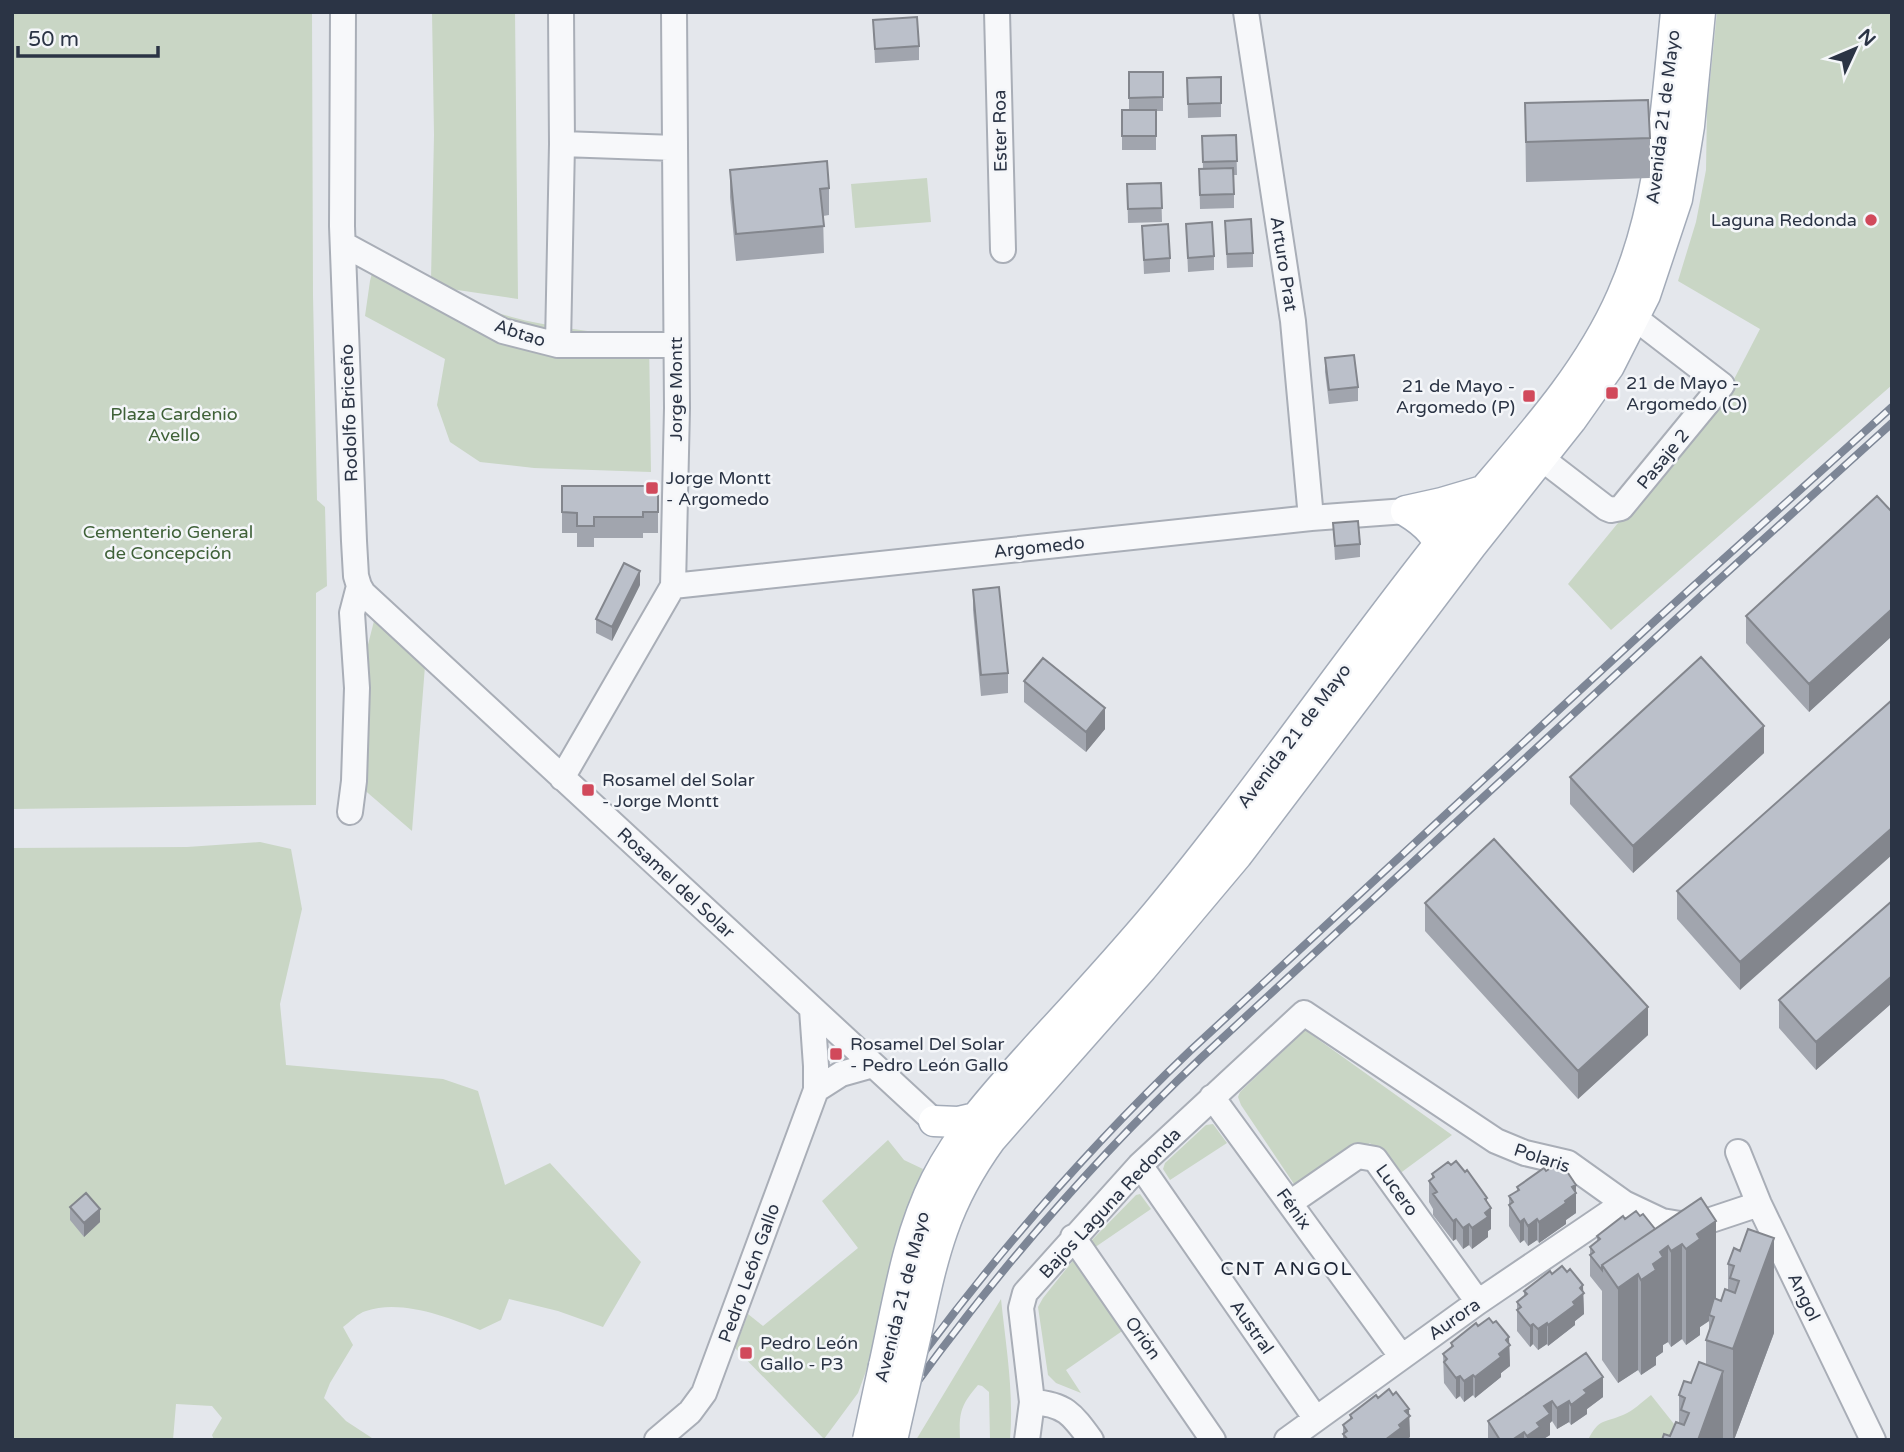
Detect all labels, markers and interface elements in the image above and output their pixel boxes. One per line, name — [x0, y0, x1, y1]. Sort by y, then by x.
scale bar — [18, 14, 158, 58]
north arrow — [1820, 14, 1890, 84]
text: N — [1853, 25, 1880, 51]
text: 50 m — [28, 27, 79, 52]
street label: Avenida 21 de Mayo — [1641, 29, 1685, 205]
street label: Ester Roa — [988, 90, 1012, 172]
place label: Laguna Redonda — [1711, 209, 1857, 231]
marker: Laguna Redonda — [1863, 212, 1879, 228]
street label: Arturo Prat — [1266, 215, 1302, 313]
street label: Abtao — [492, 314, 548, 352]
street label: Jorge Montt — [665, 336, 687, 441]
street label: Rodolfo Briceño — [336, 344, 362, 482]
place label: 21 de Mayo - Argomedo (O) — [1626, 372, 1747, 415]
place label: 21 de Mayo - Argomedo (P) — [1396, 375, 1515, 418]
marker: 21 de Mayo - Argomedo (O) — [1604, 385, 1620, 401]
marker: 21 de Mayo - Argomedo (P) — [1521, 388, 1537, 404]
park label: Plaza Cardenio Avello — [110, 403, 238, 446]
street label: Pasaje 2 — [1632, 424, 1694, 494]
place label: Jorge Montt - Argomedo — [666, 467, 771, 510]
marker: Jorge Montt - Argomedo — [644, 480, 660, 496]
park label: Cementerio General de Concepción — [83, 521, 253, 564]
street label: Argomedo — [992, 531, 1086, 563]
street label: Avenida 21 de Mayo — [1232, 659, 1356, 813]
place label: Rosamel del Solar - Jorge Montt — [602, 769, 755, 812]
marker: Rosamel del Solar - Jorge Montt — [580, 782, 596, 798]
street label: Rosamel del Solar — [613, 823, 739, 943]
place label: Rosamel Del Solar - Pedro León Gallo — [850, 1033, 1009, 1076]
marker: Rosamel Del Solar - Pedro León Gallo — [828, 1046, 844, 1062]
street label: Bajos Laguna Redonda — [1035, 1123, 1185, 1283]
street label: Polaris — [1511, 1139, 1573, 1177]
street label: Lucero — [1371, 1160, 1423, 1220]
street label: Fénix — [1272, 1184, 1316, 1234]
street label: Pedro León Gallo — [714, 1200, 784, 1346]
street label: Avenida 21 de Mayo — [870, 1209, 934, 1385]
district label: CNT ANGOL — [1220, 1258, 1354, 1280]
street label: Angol — [1783, 1269, 1825, 1325]
street label: Aurora — [1424, 1293, 1484, 1345]
street label: Austral — [1225, 1296, 1279, 1358]
street label: Orión — [1120, 1312, 1166, 1364]
place label: Pedro León Gallo - P3 — [760, 1332, 858, 1375]
marker: Pedro León Gallo - P3 — [738, 1345, 754, 1361]

